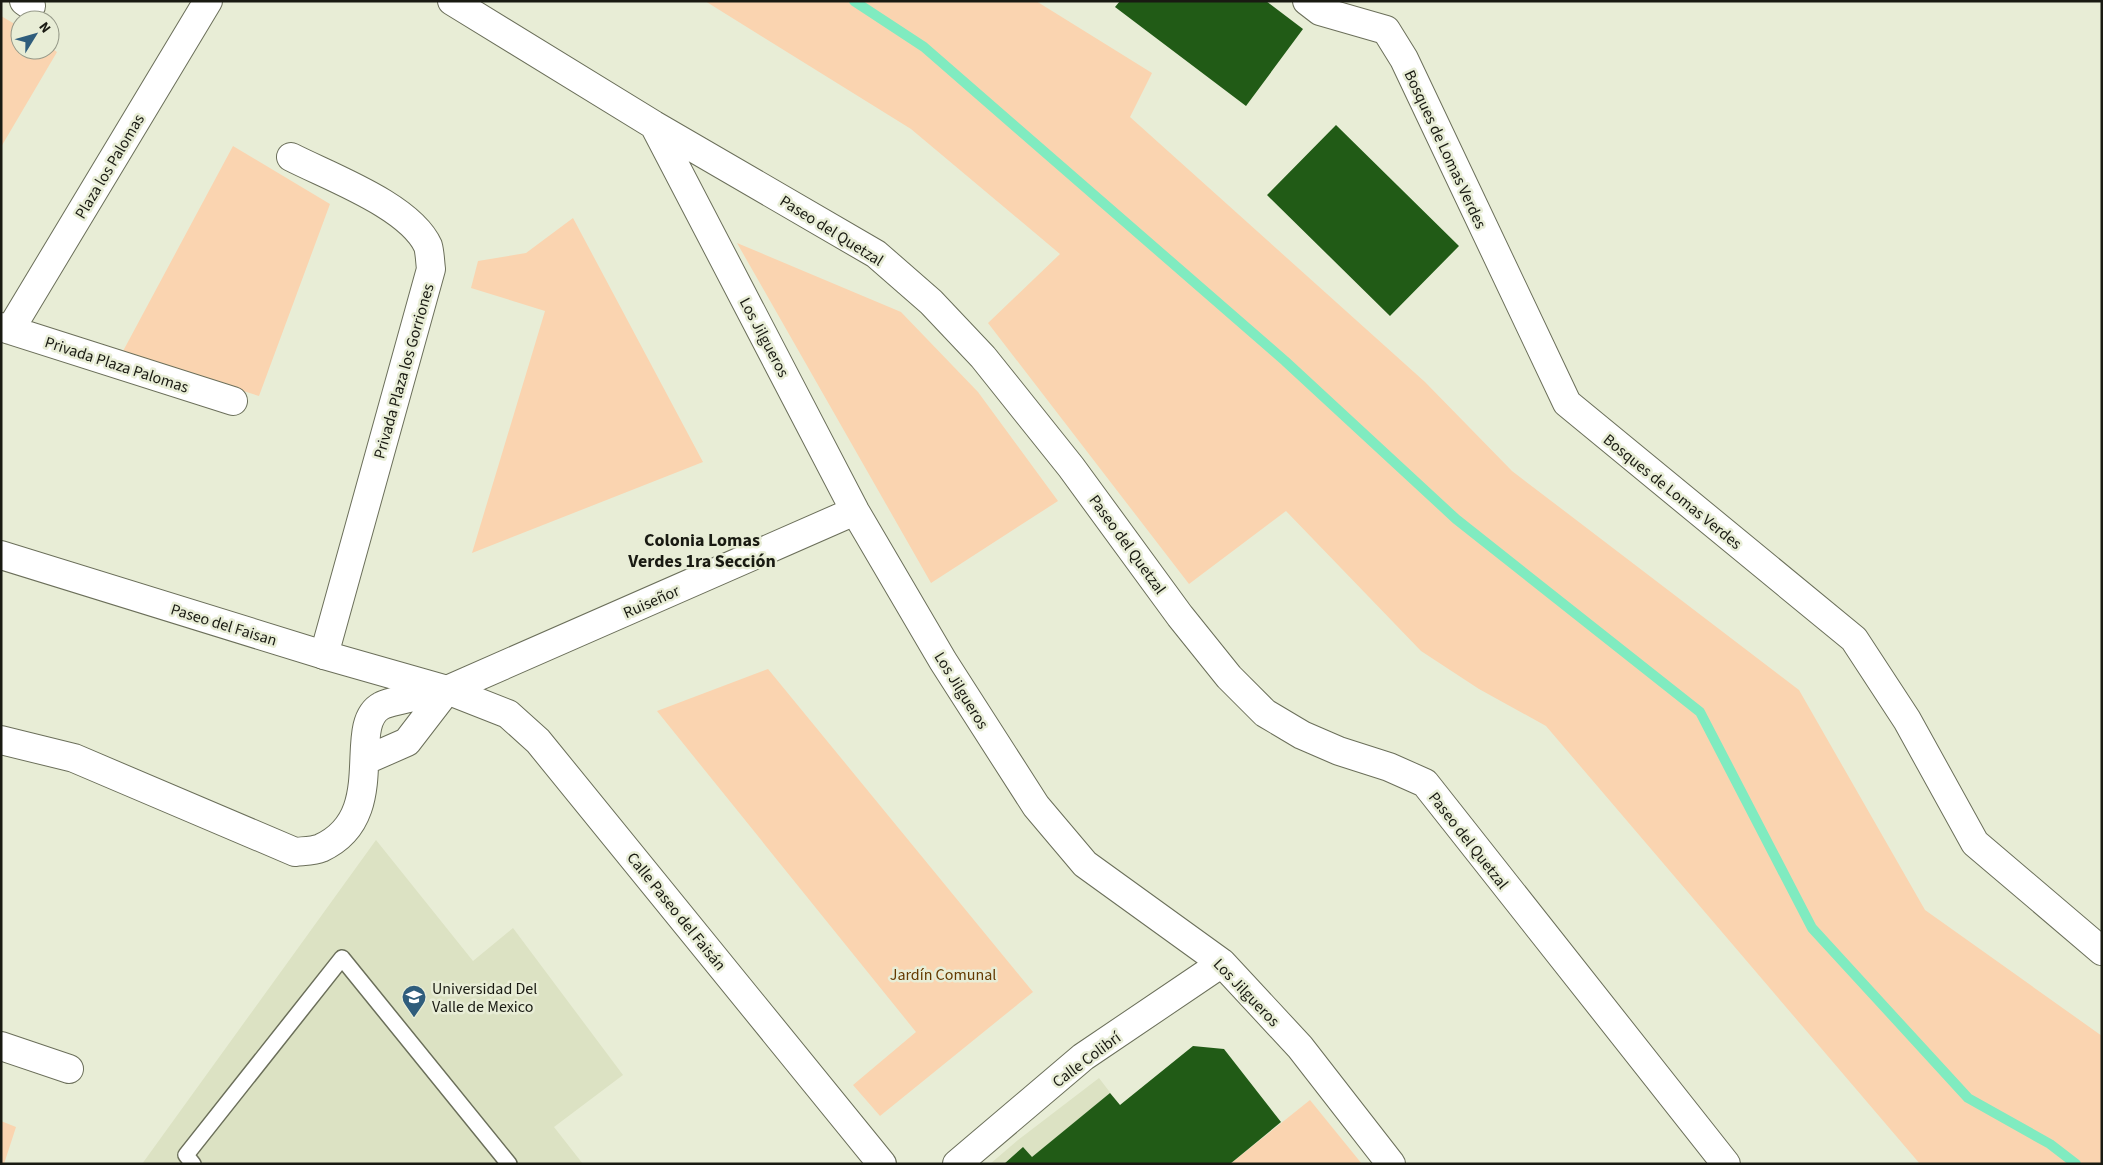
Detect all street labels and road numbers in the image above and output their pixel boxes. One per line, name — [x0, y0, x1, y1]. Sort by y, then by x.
street label: Bosques de Lomas Verdes — [1399, 67, 1492, 233]
street label: Plaza los Palomas — [70, 110, 150, 223]
street label: Paseo del Quetzal — [776, 190, 887, 271]
street label: Privada Plaza los Gorriones — [368, 281, 440, 461]
street label: Los Jilgueros — [734, 294, 794, 381]
street label: Privada Plaza Palomas — [42, 331, 192, 399]
street label: Bosques de Lomas Verdes — [1598, 429, 1747, 555]
street label: Paseo del Quetzal — [1084, 490, 1171, 599]
street label: Ruiseñor — [620, 580, 683, 624]
street label: Paseo del Faisan — [168, 598, 279, 652]
street label: Los Jilgueros — [929, 648, 994, 734]
street label: Paseo del Quetzal — [1423, 787, 1513, 894]
street label: Calle Paseo del Faisán — [622, 848, 731, 975]
street label: Los Jilgueros — [1208, 954, 1285, 1032]
street label: Calle Colibrí — [1048, 1026, 1126, 1093]

